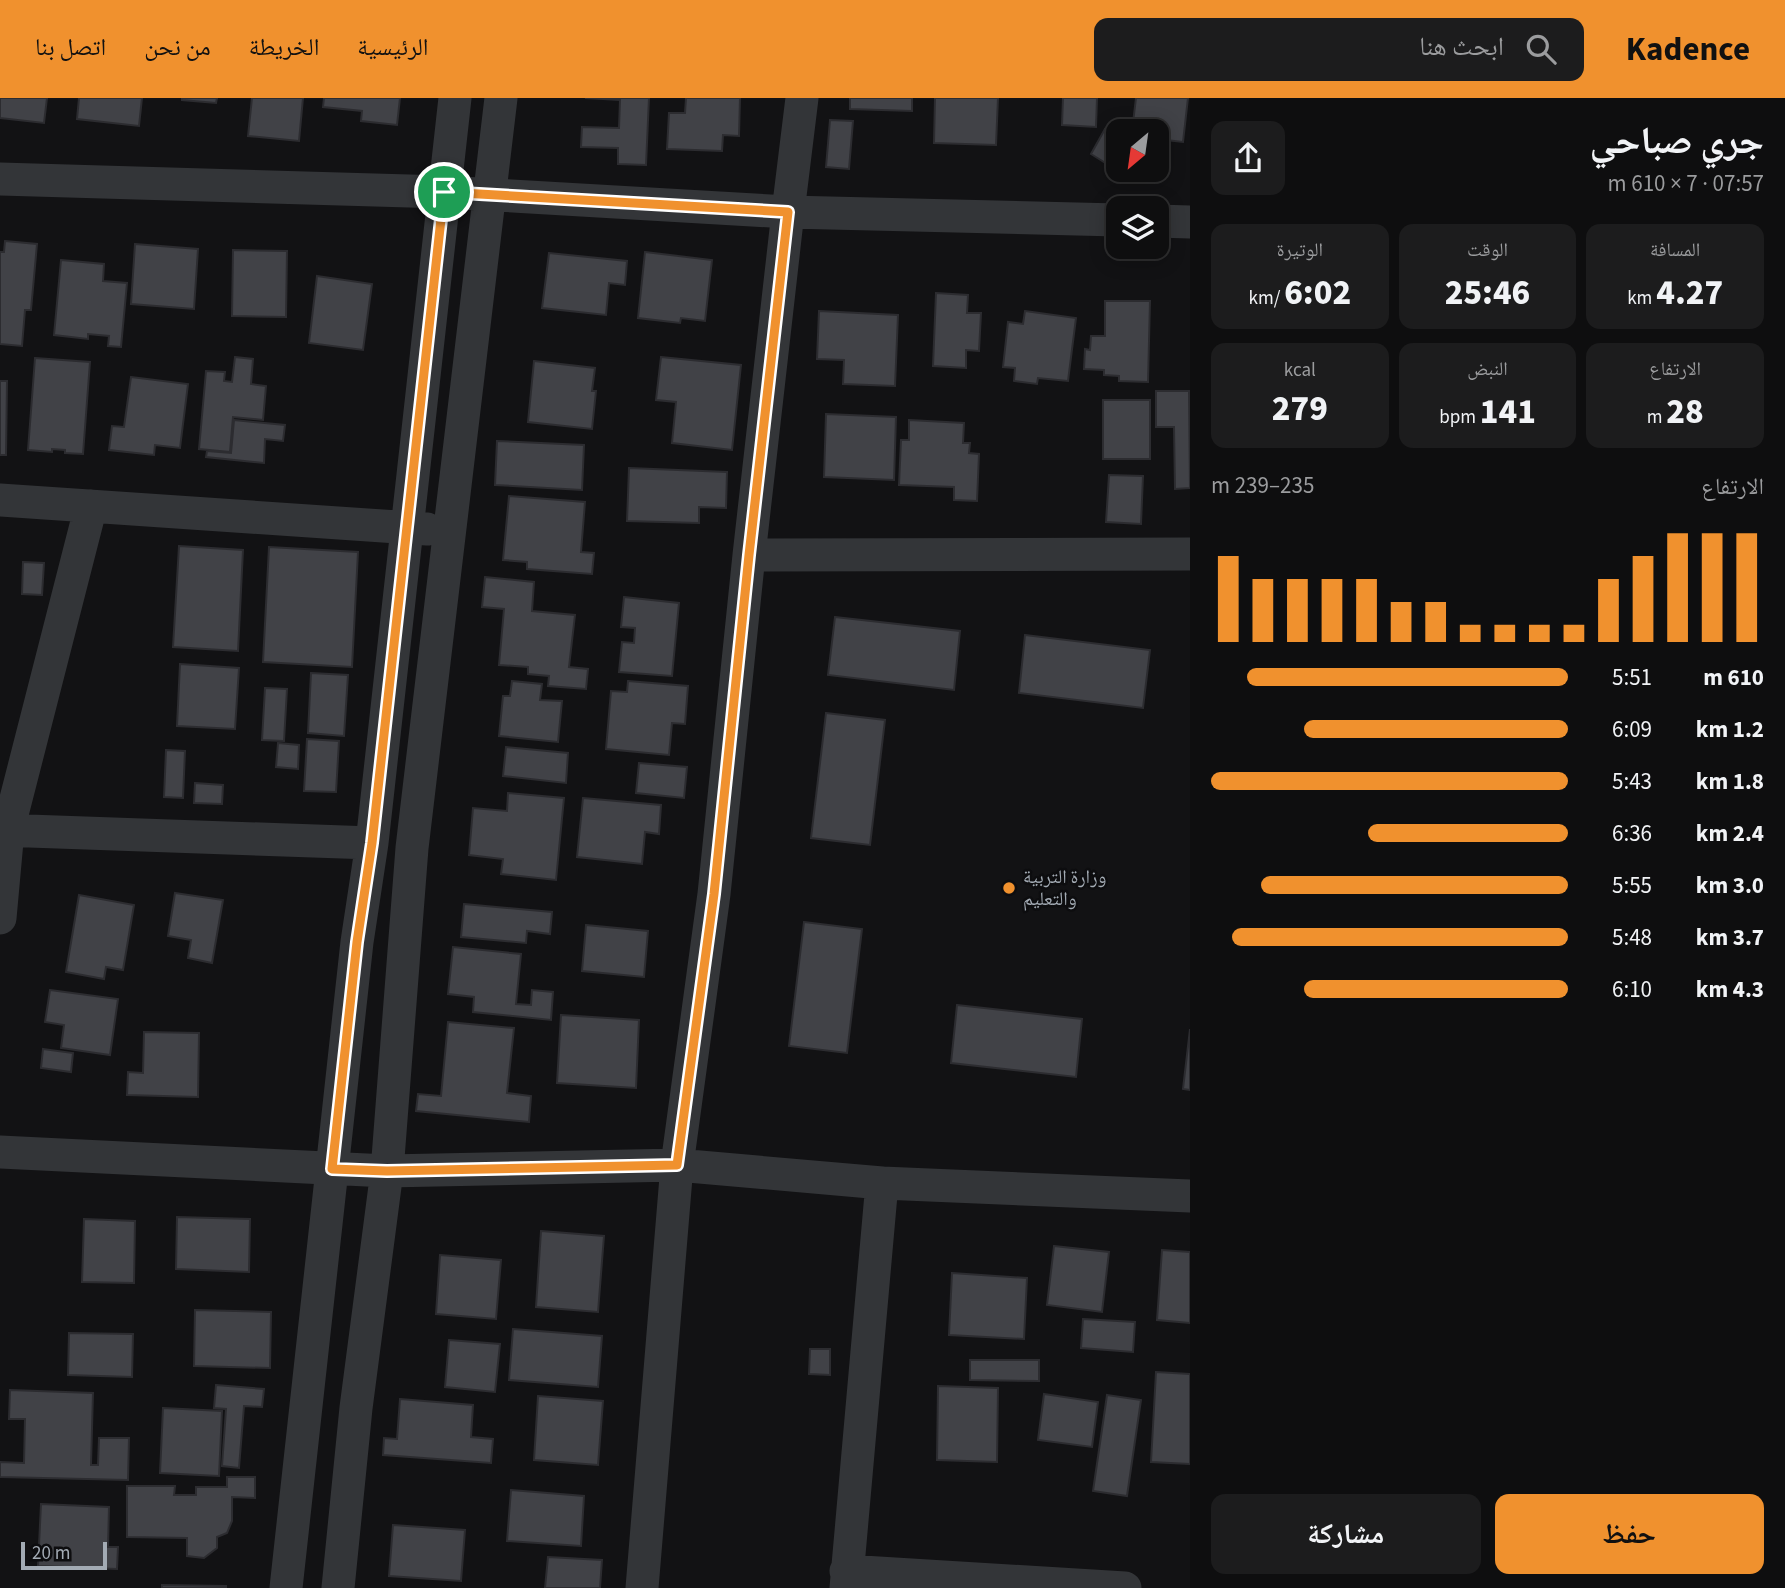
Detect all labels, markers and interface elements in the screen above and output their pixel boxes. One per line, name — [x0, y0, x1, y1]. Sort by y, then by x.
search box — [1094, 18, 1584, 81]
text: Kadence — [1626, 26, 1750, 73]
text: ابحث هنا — [1419, 28, 1504, 65]
text: اتصل بنا — [35, 30, 106, 65]
text: من نحن — [144, 30, 211, 65]
text: الخريطة — [249, 30, 319, 65]
text: الرئيسية — [357, 30, 429, 65]
icon: search — [1522, 30, 1560, 68]
text: جري صباحي — [1589, 114, 1764, 168]
north arrow — [1106, 119, 1169, 182]
map controls — [1106, 119, 1169, 259]
button: share — [1211, 121, 1285, 195]
pin — [414, 162, 474, 222]
text: 07:57 · 7 × 610 m — [1608, 167, 1764, 200]
icon: arrive — [425, 173, 463, 211]
button: layers — [1106, 196, 1169, 259]
text: الوتيرة — [1277, 237, 1323, 264]
text: الوقت — [1467, 237, 1508, 264]
text: المسافة — [1650, 237, 1700, 264]
text: 6:02 — [1284, 268, 1351, 318]
text: 25:46 — [1445, 268, 1530, 318]
text: 4.27 — [1656, 268, 1723, 318]
text: /km — [1249, 285, 1284, 312]
text: km — [1627, 285, 1656, 312]
text: النبض — [1467, 356, 1508, 383]
text: الارتفاع — [1649, 356, 1701, 383]
text: kcal — [1284, 357, 1316, 384]
text: 279 — [1272, 384, 1328, 434]
text: 141 — [1480, 387, 1536, 437]
text: 28 — [1666, 387, 1704, 437]
text: bpm — [1439, 404, 1480, 431]
text: m — [1647, 404, 1666, 431]
text: 235–239 m — [1211, 469, 1314, 502]
text: الارتفاع — [1701, 470, 1764, 503]
text: 5:51 — [1612, 661, 1652, 694]
text: 610 m — [1703, 661, 1764, 694]
text: 6:09 — [1612, 713, 1652, 746]
text: 1.2 km — [1696, 713, 1764, 746]
text: 5:43 — [1612, 765, 1652, 798]
text: 1.8 km — [1696, 765, 1764, 798]
text: 6:36 — [1612, 817, 1652, 850]
text: 2.4 km — [1696, 817, 1764, 850]
place label: وزارة التربية والتعليم — [1023, 864, 1106, 913]
text: 5:55 — [1612, 869, 1652, 902]
text: 3.0 km — [1696, 869, 1764, 902]
marker: وزارة التربية والتعليم — [1001, 880, 1017, 896]
text: 5:48 — [1612, 921, 1652, 954]
text: 3.7 km — [1696, 921, 1764, 954]
text: 6:10 — [1612, 973, 1652, 1006]
text: 4.3 km — [1696, 973, 1764, 1006]
button: مشاركة — [1211, 1494, 1481, 1574]
button: حفظ — [1495, 1494, 1764, 1574]
scale bar — [21, 1539, 107, 1571]
text: 20 m — [32, 1540, 70, 1567]

